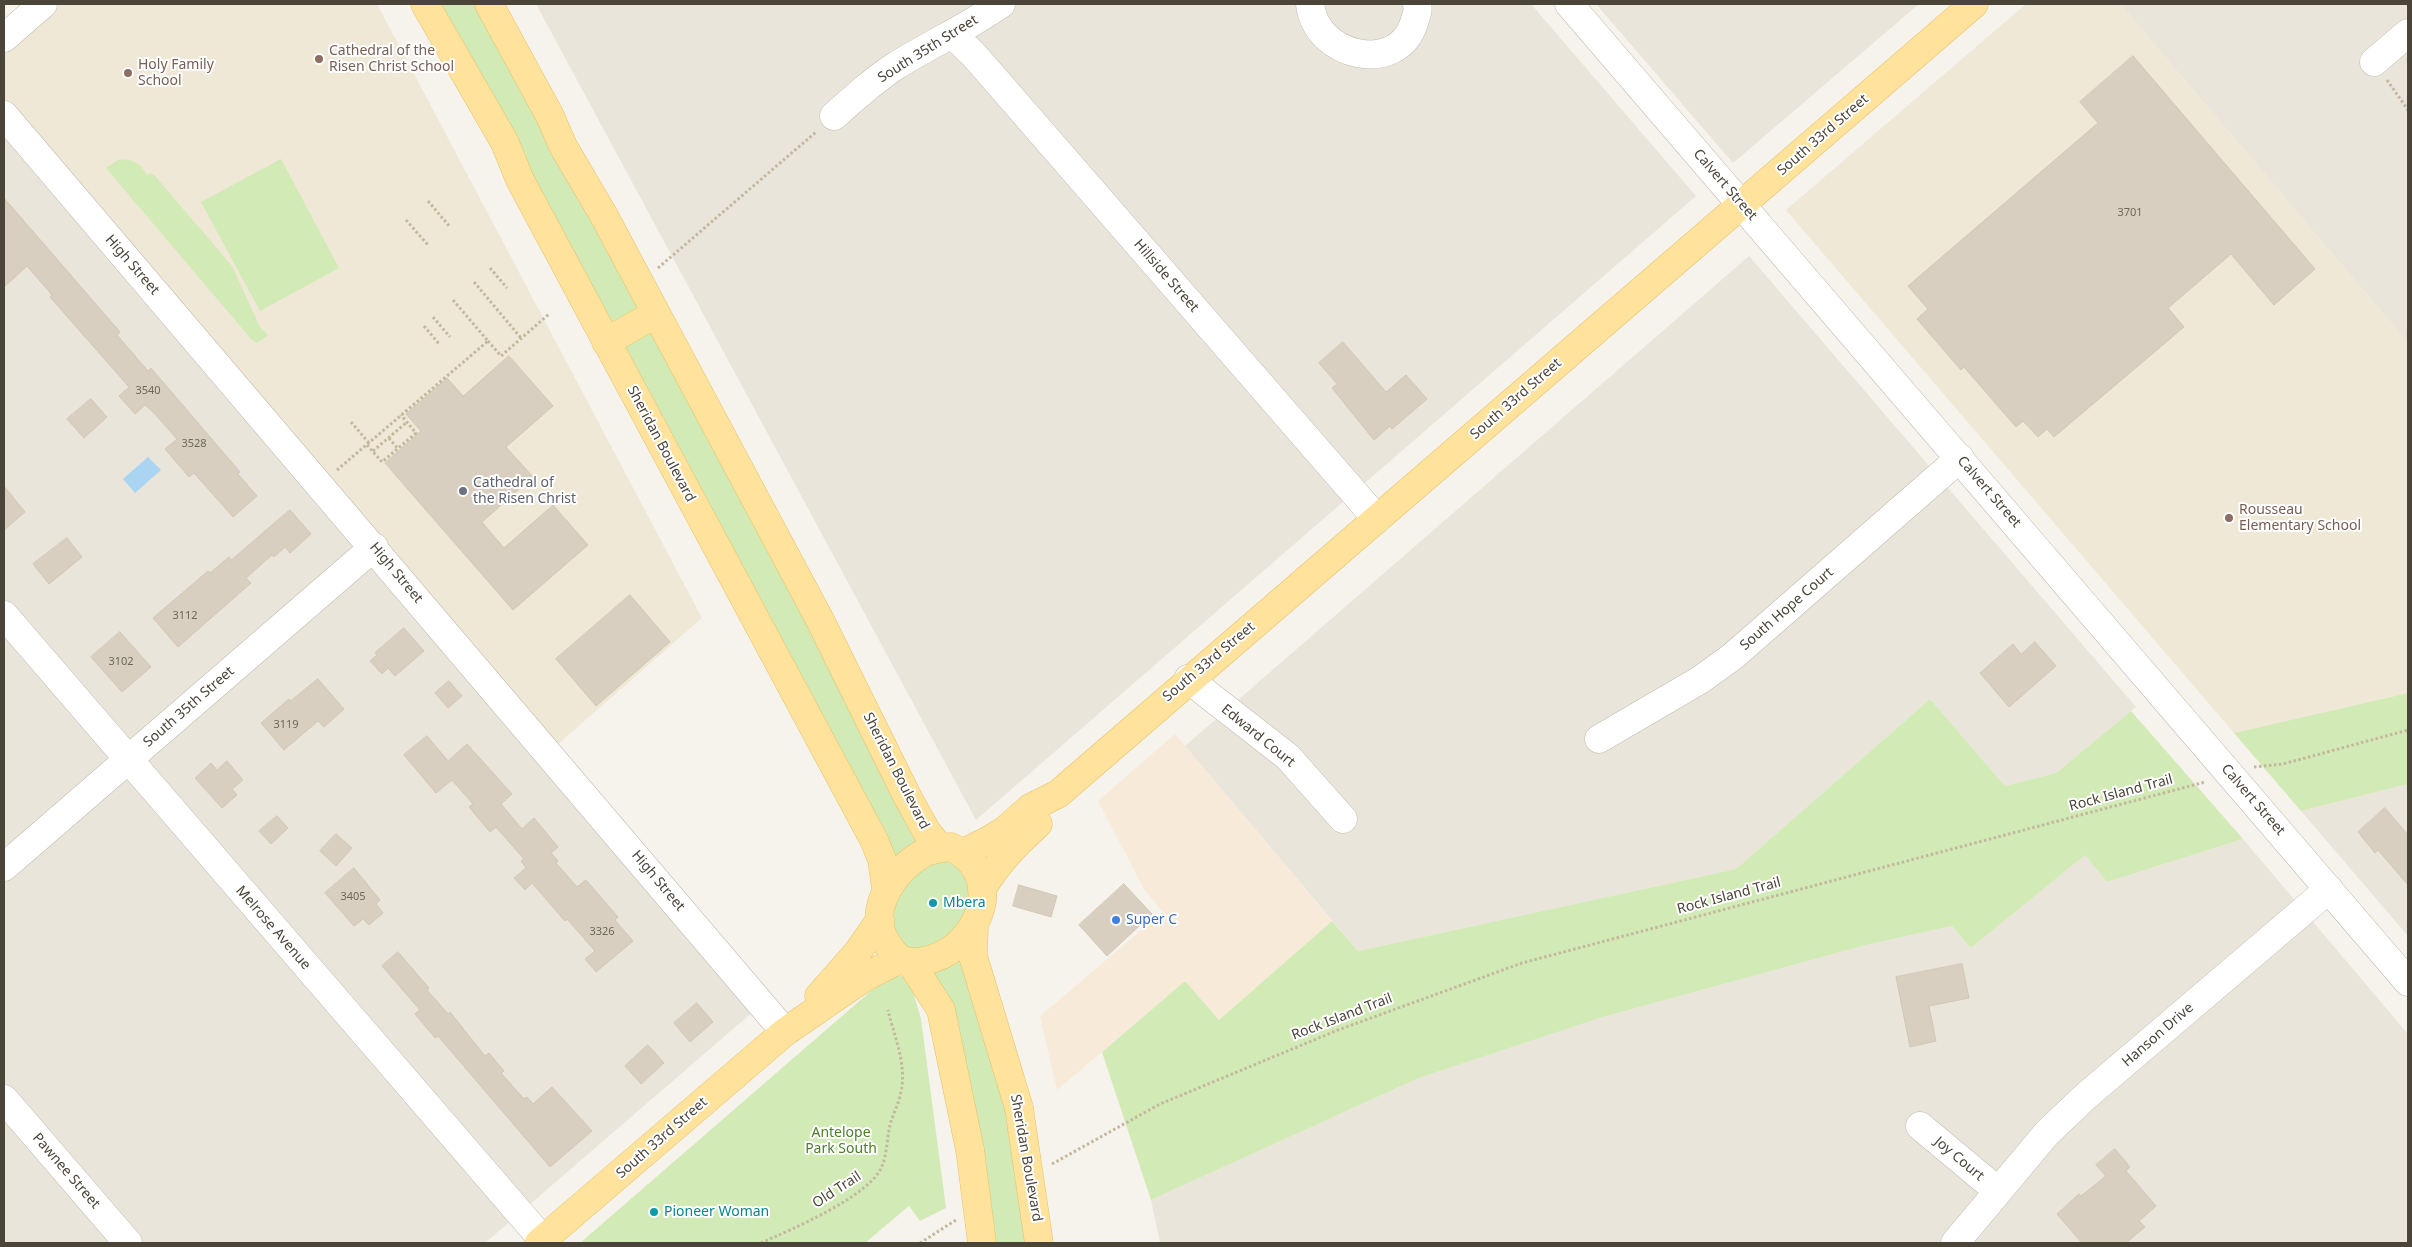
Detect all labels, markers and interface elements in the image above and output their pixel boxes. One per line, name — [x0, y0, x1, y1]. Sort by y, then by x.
street label: South 35th Street — [875, 12, 981, 86]
place label: Cathedral of the Risen Christ School — [329, 43, 454, 75]
marker: Cathedral of the Risen Christ School — [313, 53, 325, 65]
place label: Holy Family School — [138, 57, 214, 90]
marker: Holy Family School — [122, 67, 134, 79]
street label: South 33rd Street — [1774, 91, 1872, 179]
street label: Calvert Street — [1690, 146, 1760, 224]
house number: 3701 — [2117, 206, 2143, 220]
street label: High Street — [101, 232, 163, 298]
street label: Hillside Street — [1130, 236, 1202, 316]
street label: South 33rd Street — [1467, 355, 1565, 443]
street label: Sheridan Boulevard — [623, 383, 699, 505]
house number: 3540 — [135, 384, 161, 398]
house number: 3528 — [181, 437, 207, 451]
street label: Calvert Street — [1954, 453, 2024, 531]
place label: Cathedral of the Risen Christ — [473, 475, 576, 508]
marker: Cathedral of the Risen Christ — [457, 485, 469, 497]
place label: Rousseau Elementary School — [2239, 502, 2361, 534]
marker: Rousseau Elementary School — [2223, 512, 2235, 524]
street label: High Street — [366, 539, 426, 607]
street label: South Hope Court — [1737, 564, 1837, 654]
house number: 3112 — [172, 609, 198, 623]
street label: South 33rd Street — [1160, 619, 1258, 705]
house number: 3102 — [108, 655, 134, 669]
street label: South 35th Street — [140, 663, 238, 751]
street label: Edward Court — [1218, 701, 1298, 771]
street label: Sheridan Boulevard — [859, 710, 933, 832]
house number: 3119 — [273, 718, 299, 732]
street label: Calvert Street — [2218, 761, 2288, 839]
street label: Rock Island Trail — [2067, 771, 2175, 815]
street label: High Street — [628, 847, 688, 915]
street label: Rock Island Trail — [1675, 874, 1783, 918]
street label: Melrose Avenue — [232, 883, 314, 973]
house number: 3405 — [340, 890, 366, 904]
place label: Mbera — [943, 895, 986, 911]
marker: Mbera — [927, 897, 939, 909]
place label: Super C — [1126, 912, 1177, 928]
marker: Super C — [1110, 914, 1122, 926]
house number: 3326 — [589, 925, 615, 939]
street label: Rock Island Trail — [1289, 990, 1395, 1044]
street label: Hanson Drive — [2119, 999, 2197, 1071]
street label: Sheridan Boulevard — [1007, 1093, 1045, 1223]
street label: South 33rd Street — [613, 1094, 711, 1182]
park label: Antelope Park South — [805, 1125, 877, 1158]
street label: Pawnee Street — [29, 1130, 103, 1212]
street label: Joy Court — [1931, 1133, 1987, 1185]
street label: Old Trail — [810, 1168, 864, 1212]
place label: Pioneer Woman — [664, 1204, 769, 1220]
marker: Pioneer Woman — [648, 1206, 660, 1218]

